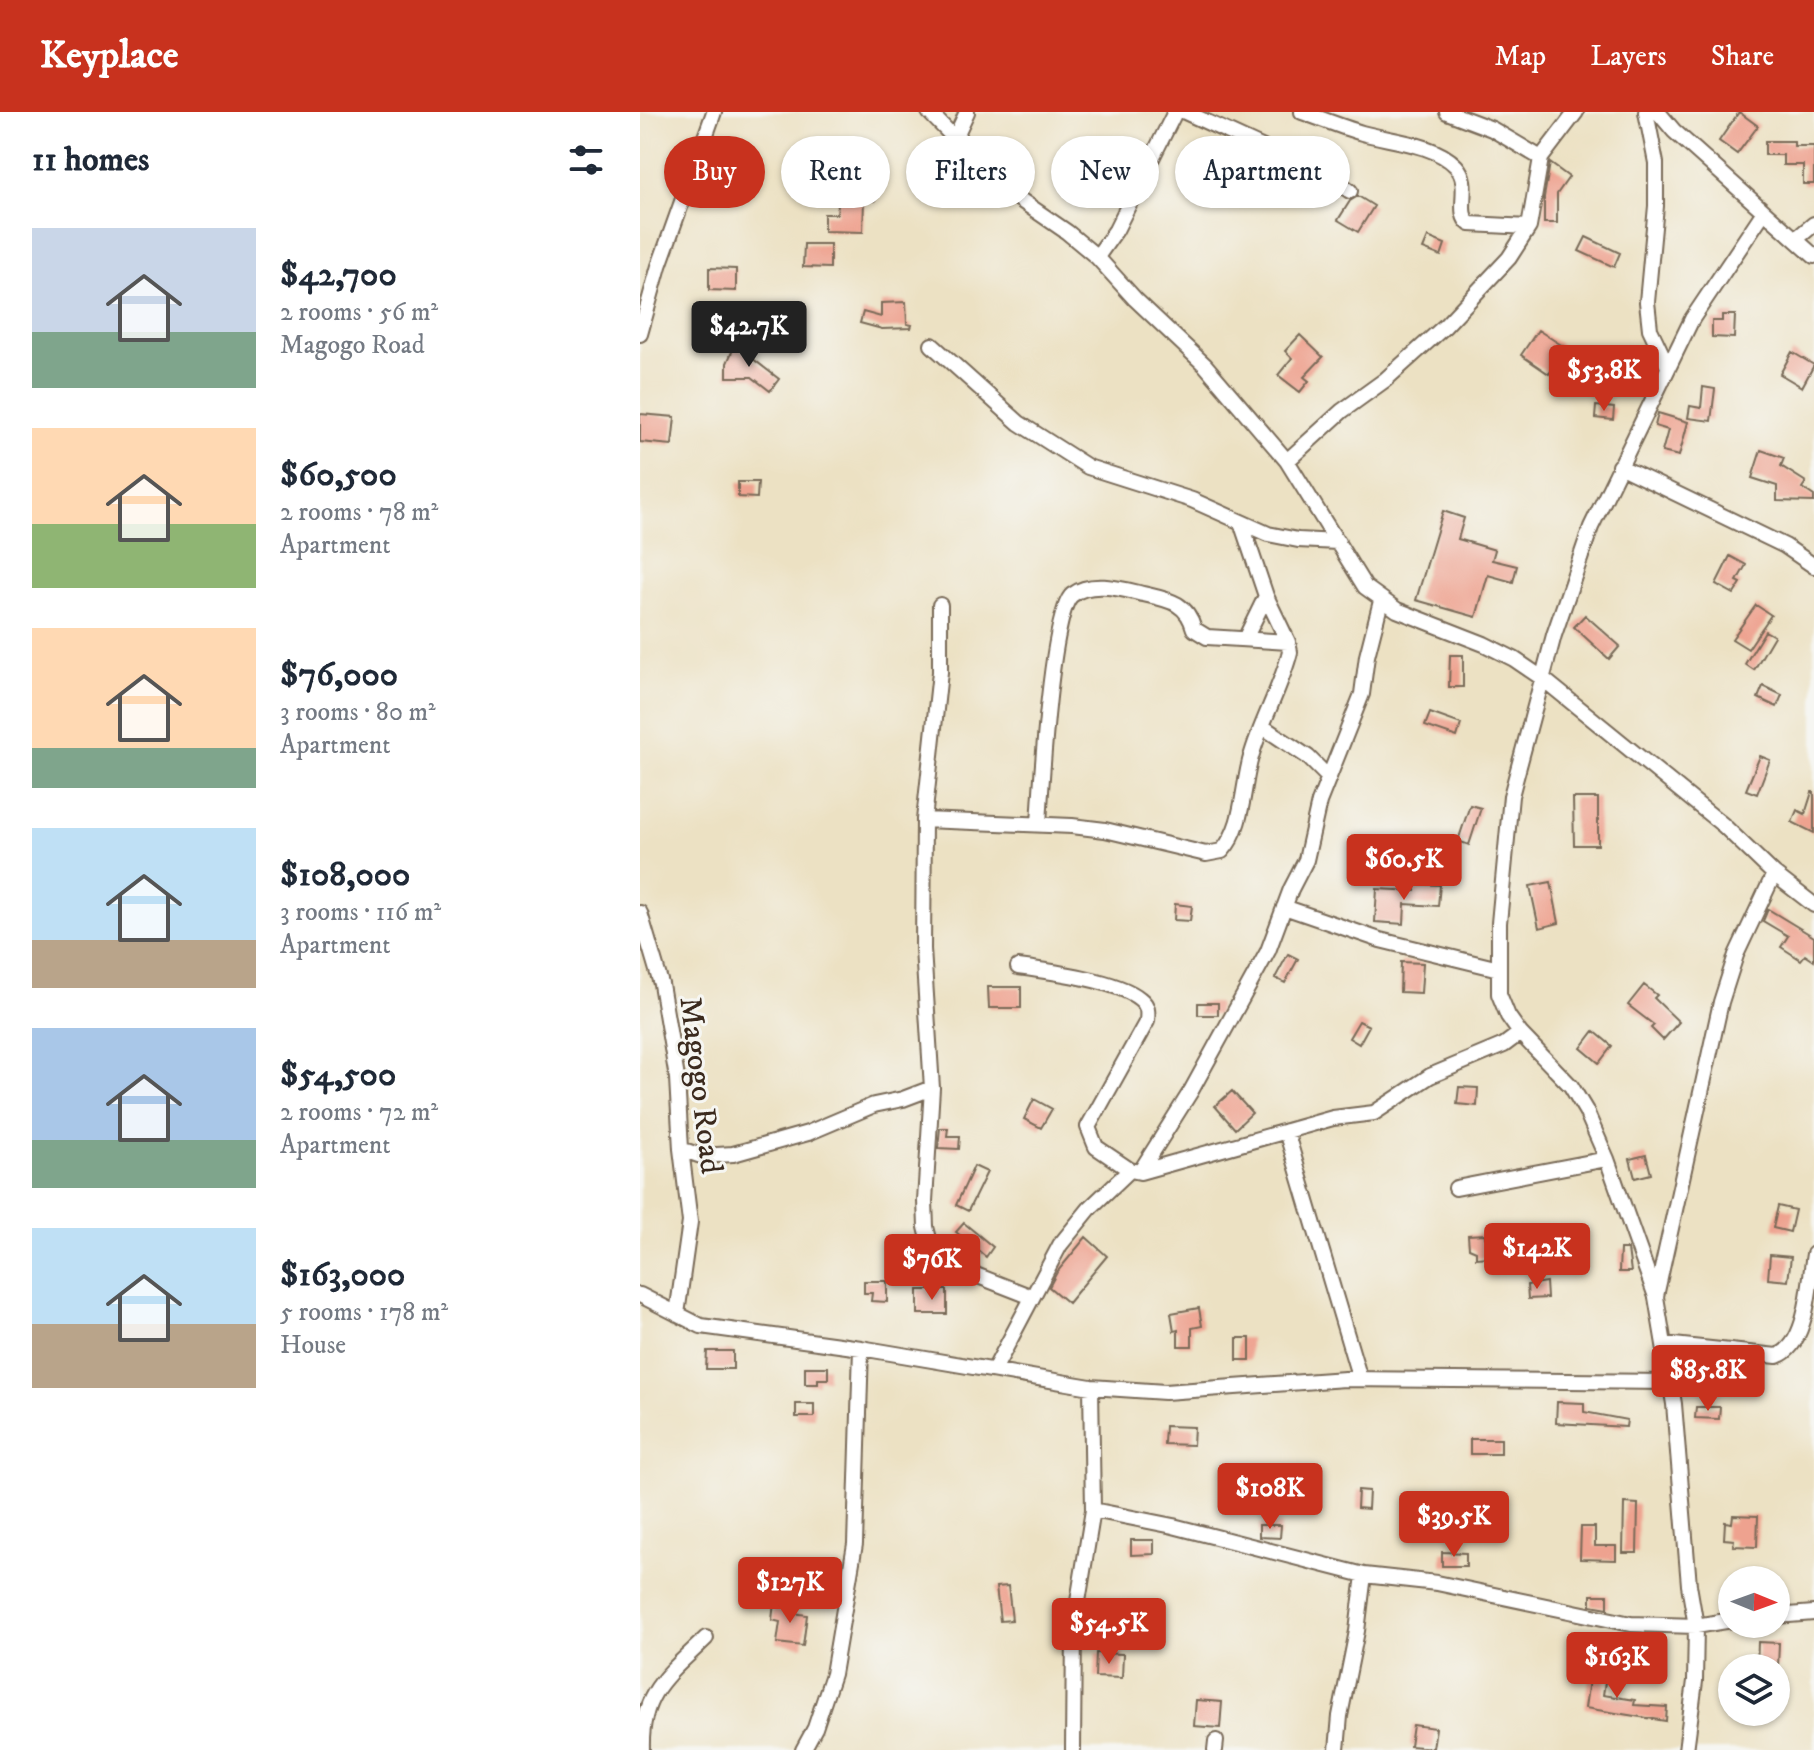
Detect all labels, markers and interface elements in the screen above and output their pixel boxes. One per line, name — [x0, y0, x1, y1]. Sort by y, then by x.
text: Keyplace — [40, 32, 179, 80]
text: Map — [1495, 39, 1546, 74]
text: Layers — [1590, 39, 1667, 74]
text: Share — [1711, 39, 1774, 74]
chip: Buy — [664, 136, 765, 208]
chip: Rent — [781, 136, 890, 208]
chip: Filters — [906, 136, 1035, 208]
chip: New — [1051, 136, 1159, 208]
chip: Apartment — [1175, 136, 1350, 208]
icon: filters — [564, 138, 608, 182]
text: 11 homes — [32, 139, 149, 181]
text: $42,700 — [280, 254, 397, 296]
icon: home — [96, 260, 192, 356]
text: 2 rooms · 56 m² — [280, 296, 438, 329]
pin: $42.7K — [684, 301, 814, 369]
text: $42.7K — [710, 310, 788, 343]
text: Magogo Road — [280, 329, 425, 362]
pin: $53.8K — [1539, 345, 1669, 413]
text: $53.8K — [1567, 354, 1641, 387]
text: $60,500 — [280, 454, 397, 496]
icon: home — [96, 460, 192, 556]
text: 2 rooms · 78 m² — [280, 496, 438, 529]
text: Apartment — [280, 529, 391, 562]
text: $76,000 — [280, 654, 398, 696]
icon: home — [96, 660, 192, 756]
text: 3 rooms · 80 m² — [280, 696, 436, 729]
text: Apartment — [280, 729, 391, 762]
pin: $60.5K — [1339, 834, 1469, 902]
text: $60.5K — [1365, 843, 1443, 876]
text: $108,000 — [280, 854, 410, 896]
icon: home — [96, 860, 192, 956]
text: 3 rooms · 116 m² — [280, 896, 441, 929]
text: Apartment — [280, 929, 391, 962]
street label: Magogo Road — [669, 994, 731, 1176]
text: $54,500 — [280, 1054, 396, 1096]
icon: home — [96, 1060, 192, 1156]
text: 2 rooms · 72 m² — [280, 1096, 438, 1129]
text: Apartment — [280, 1129, 391, 1162]
pin: $142K — [1481, 1223, 1593, 1291]
text: $142K — [1502, 1232, 1572, 1265]
pin: $76K — [885, 1234, 979, 1302]
text: $76K — [902, 1243, 962, 1276]
text: $163,000 — [280, 1254, 405, 1296]
icon: home — [96, 1260, 192, 1356]
text: 5 rooms · 178 m² — [280, 1296, 448, 1329]
text: House — [280, 1329, 346, 1362]
pin: $85.8K — [1643, 1345, 1773, 1413]
text: $85.8K — [1670, 1354, 1746, 1387]
pin: $108K — [1214, 1463, 1326, 1531]
text: $108K — [1236, 1472, 1304, 1505]
pin: $39.5K — [1389, 1491, 1519, 1559]
text: $39.5K — [1417, 1500, 1491, 1533]
pin: $127K — [734, 1557, 846, 1625]
text: $127K — [756, 1566, 824, 1599]
north arrow — [1718, 1566, 1790, 1638]
map controls — [1718, 1566, 1790, 1726]
pin: $54.5K — [1044, 1598, 1174, 1666]
text: $54.5K — [1070, 1607, 1148, 1640]
pin: $163K — [1561, 1632, 1673, 1700]
text: $163K — [1584, 1641, 1650, 1674]
button: layers — [1718, 1654, 1790, 1726]

